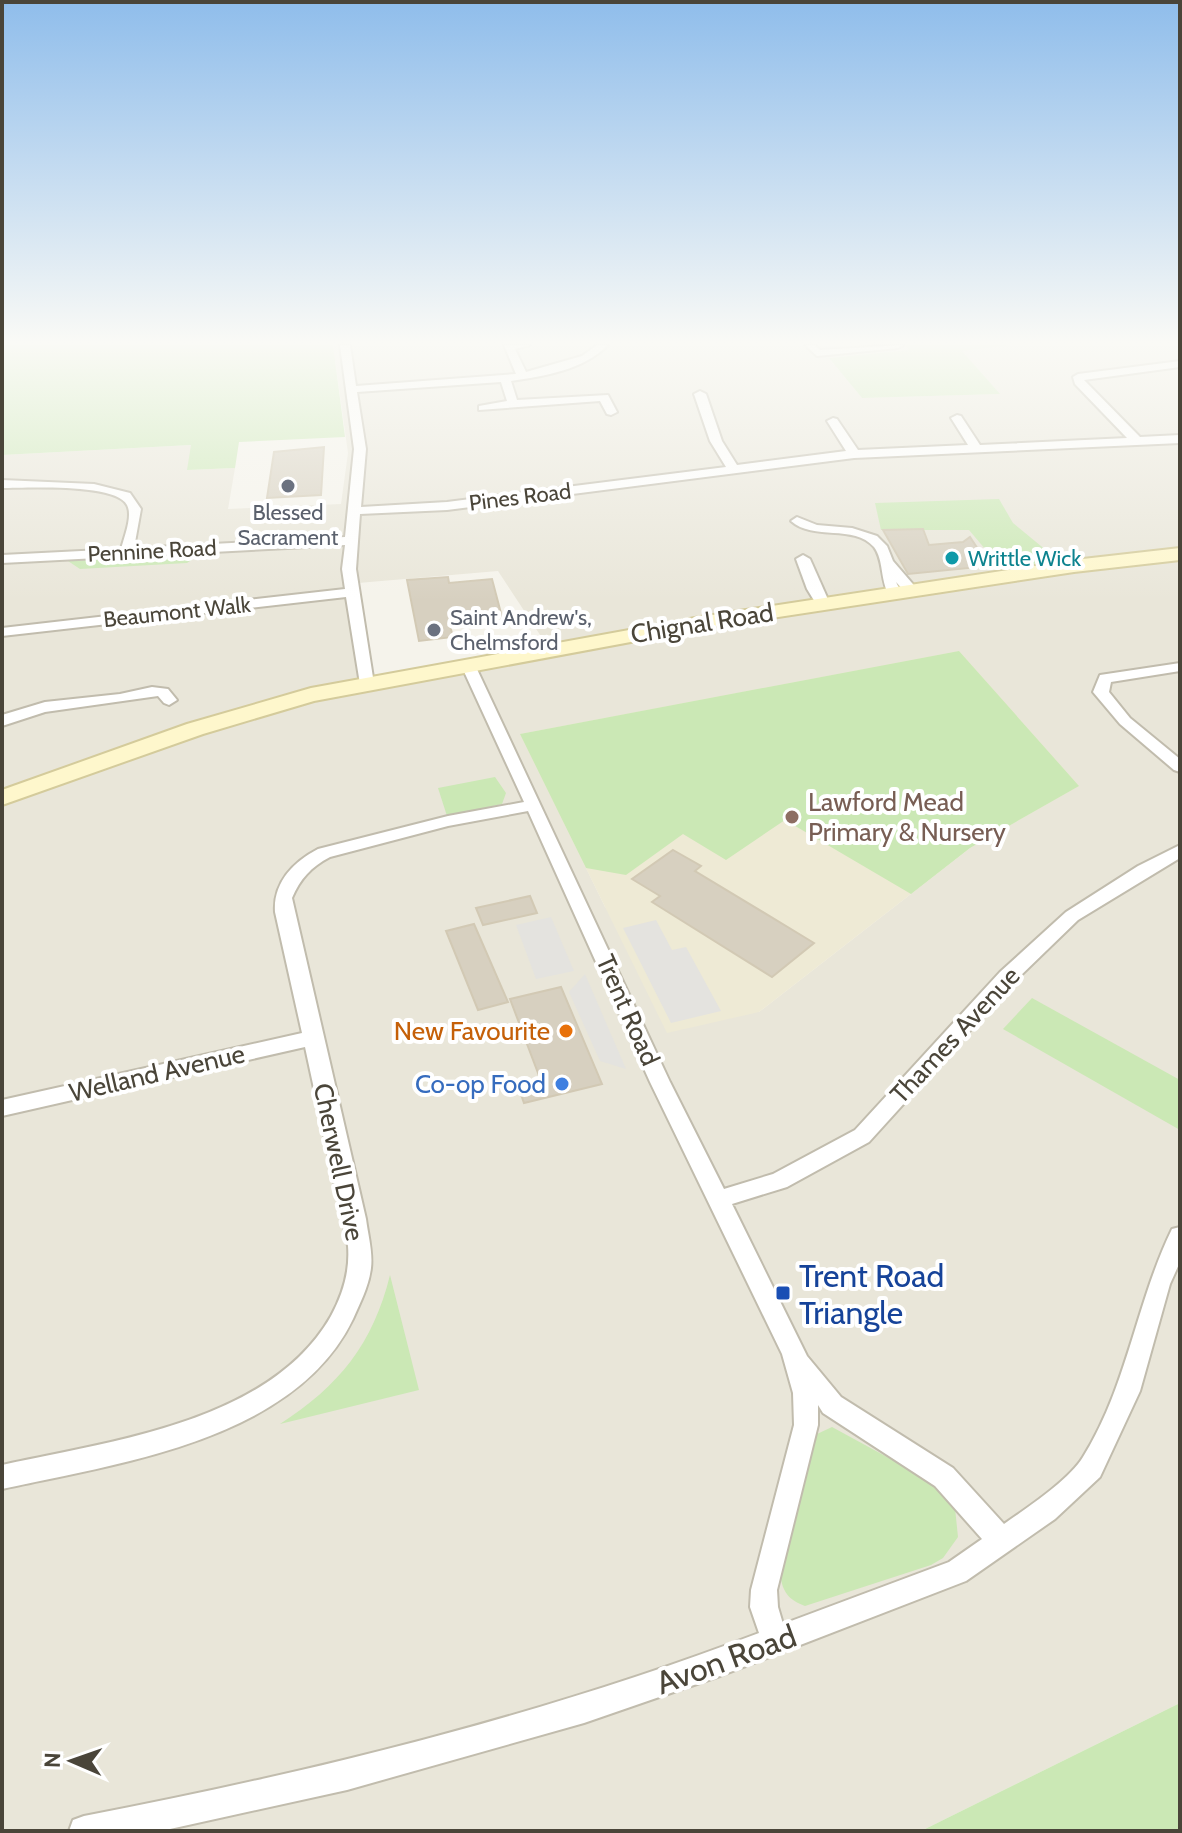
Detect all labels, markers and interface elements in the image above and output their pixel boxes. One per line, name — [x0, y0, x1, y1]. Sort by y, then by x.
marker: Blessed Sacrament — [279, 477, 297, 495]
street label: Pines Road — [468, 477, 572, 517]
place label: Blessed Sacrament — [238, 499, 339, 551]
street label: Pennine Road — [87, 534, 217, 568]
place label: Writtle Wick — [968, 545, 1081, 572]
marker: Writtle Wick — [943, 549, 961, 567]
street label: Beaumont Walk — [102, 591, 252, 633]
street label: Chignal Road — [628, 596, 776, 650]
place label: Saint Andrew's, Chelmsford — [450, 604, 592, 656]
marker: Saint Andrew's, Chelmsford — [425, 621, 443, 639]
place label: Lawford Mead Primary & Nursery — [808, 786, 1006, 848]
marker: Lawford Mead Primary & Nursery — [783, 808, 801, 826]
street label: Trent Road — [589, 950, 667, 1070]
street label: Thames Avenue — [883, 960, 1027, 1110]
place label: New Favourite — [394, 1015, 550, 1047]
marker: New Favourite — [557, 1022, 575, 1040]
street label: Welland Avenue — [66, 1037, 248, 1109]
place label: Co-op Food — [415, 1068, 546, 1100]
marker: Co-op Food — [553, 1075, 571, 1093]
street label: Cherwell Drive — [307, 1080, 371, 1244]
place label: Trent Road Triangle — [799, 1256, 944, 1332]
marker: Trent Road Triangle — [774, 1284, 792, 1302]
street label: Avon Road — [651, 1616, 801, 1702]
north arrow — [32, 1721, 112, 1801]
text: N — [39, 1752, 66, 1769]

